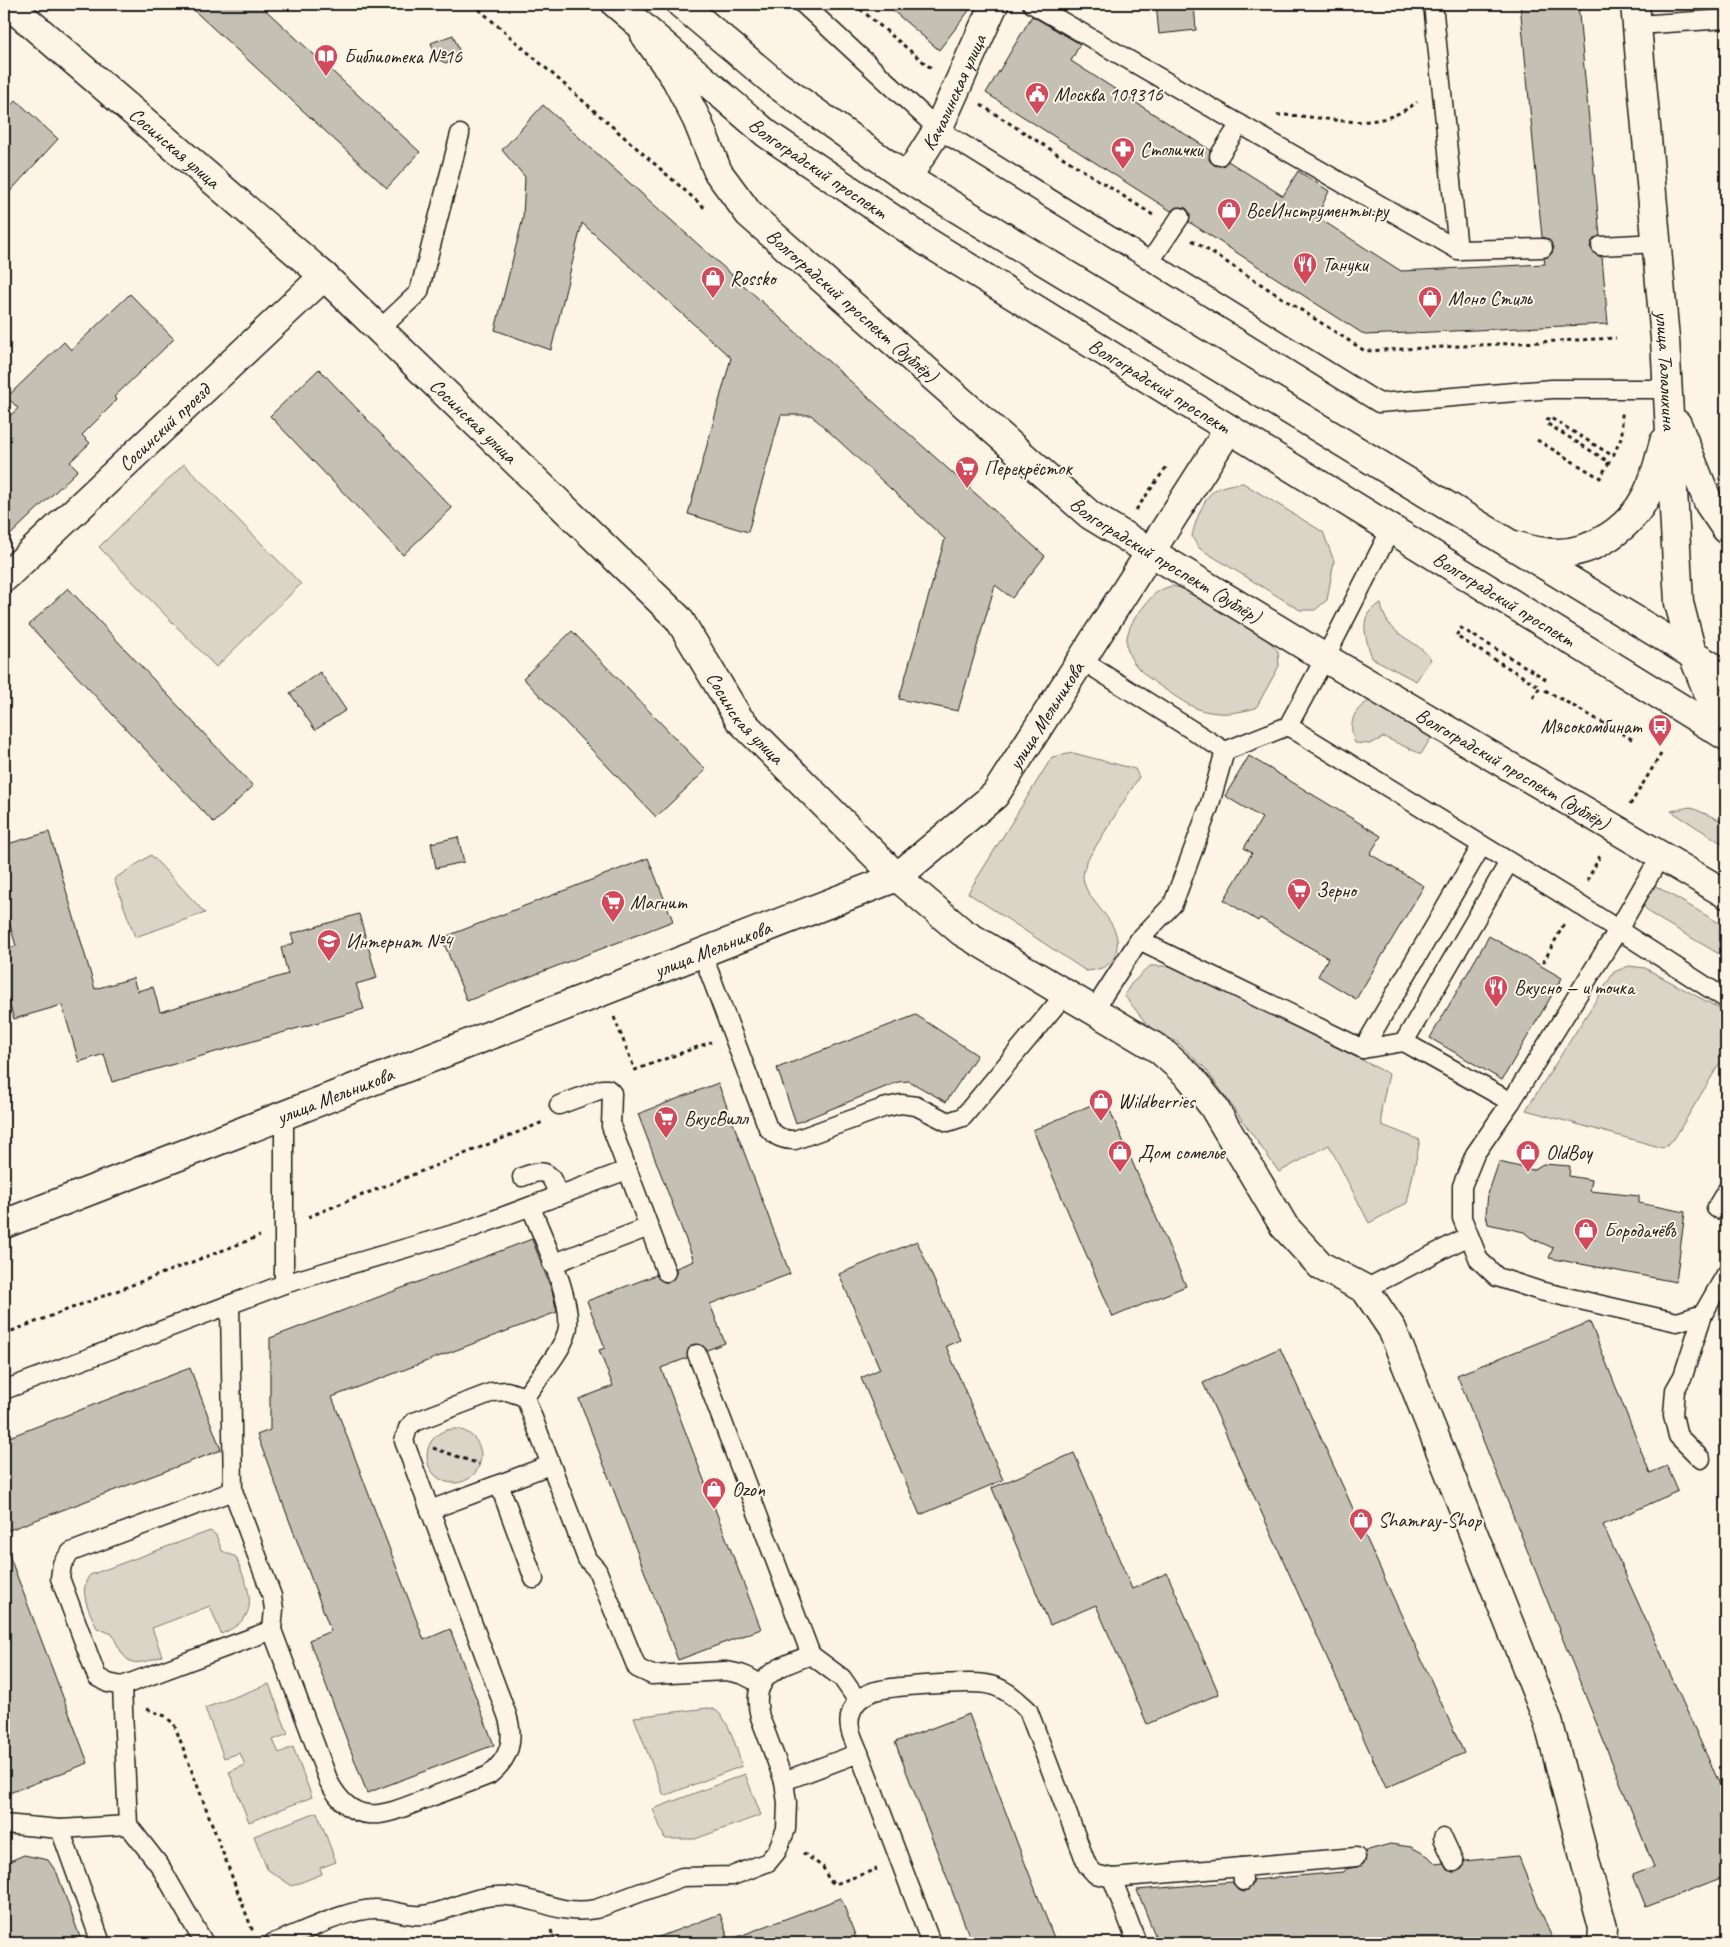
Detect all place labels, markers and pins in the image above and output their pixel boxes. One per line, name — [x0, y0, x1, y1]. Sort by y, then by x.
library icon: Библиотека №16 — [313, 43, 339, 77]
place label: Библиотека №16 — [344, 44, 463, 69]
public building icon: Москва 109316 — [1024, 81, 1050, 115]
place label: Москва 109316 — [1054, 82, 1164, 107]
pharmacy icon: Столички — [1110, 136, 1136, 170]
place label: Столички — [1140, 137, 1205, 162]
shop icon: ВсеИнструменты.ру — [1216, 197, 1242, 231]
place label: ВсеИнструменты.ру — [1246, 198, 1390, 223]
restaurant icon: Тануки — [1292, 251, 1318, 285]
place label: Тануки — [1322, 252, 1369, 277]
shop icon: Rossko — [700, 265, 726, 299]
place label: Rossko — [730, 266, 778, 291]
shop icon: Моно Стиль — [1417, 285, 1443, 319]
place label: Моно Стиль — [1448, 286, 1534, 311]
supermarket icon: Перекрёсток — [954, 455, 980, 489]
place label: Перекрёсток — [984, 456, 1073, 481]
bus stop icon: Мясокомбинат — [1647, 713, 1673, 747]
place label: Мясокомбинат — [1541, 714, 1643, 739]
supermarket icon: Зерно — [1286, 877, 1312, 911]
place label: Зерно — [1316, 878, 1358, 903]
supermarket icon: Магнит — [600, 889, 626, 923]
place label: Магнит — [630, 890, 688, 915]
school or university icon: Интернат №4 — [316, 928, 342, 962]
place label: Интернат №4 — [346, 929, 454, 954]
restaurant icon: Вкусно — и точка — [1483, 974, 1509, 1008]
place label: Вкусно — и точка — [1514, 975, 1636, 1000]
shop icon: Wildberries — [1088, 1088, 1114, 1122]
place label: Wildberries — [1118, 1089, 1197, 1114]
supermarket icon: ВкусВилл — [653, 1105, 679, 1139]
place label: ВкусВилл — [684, 1106, 750, 1131]
shop icon: Дом сомелье — [1107, 1139, 1133, 1173]
shop icon: OldBoy — [1515, 1139, 1541, 1173]
place label: Дом сомелье — [1138, 1140, 1226, 1165]
place label: OldBoy — [1546, 1140, 1594, 1165]
shop icon: Бородачёвъ — [1573, 1217, 1599, 1251]
place label: Бородачёвъ — [1604, 1218, 1676, 1243]
shop icon: Ozon — [701, 1476, 727, 1510]
place label: Ozon — [732, 1477, 766, 1502]
shop icon: Shamray-Shop — [1348, 1507, 1374, 1541]
place label: Shamray-Shop — [1378, 1508, 1482, 1533]

